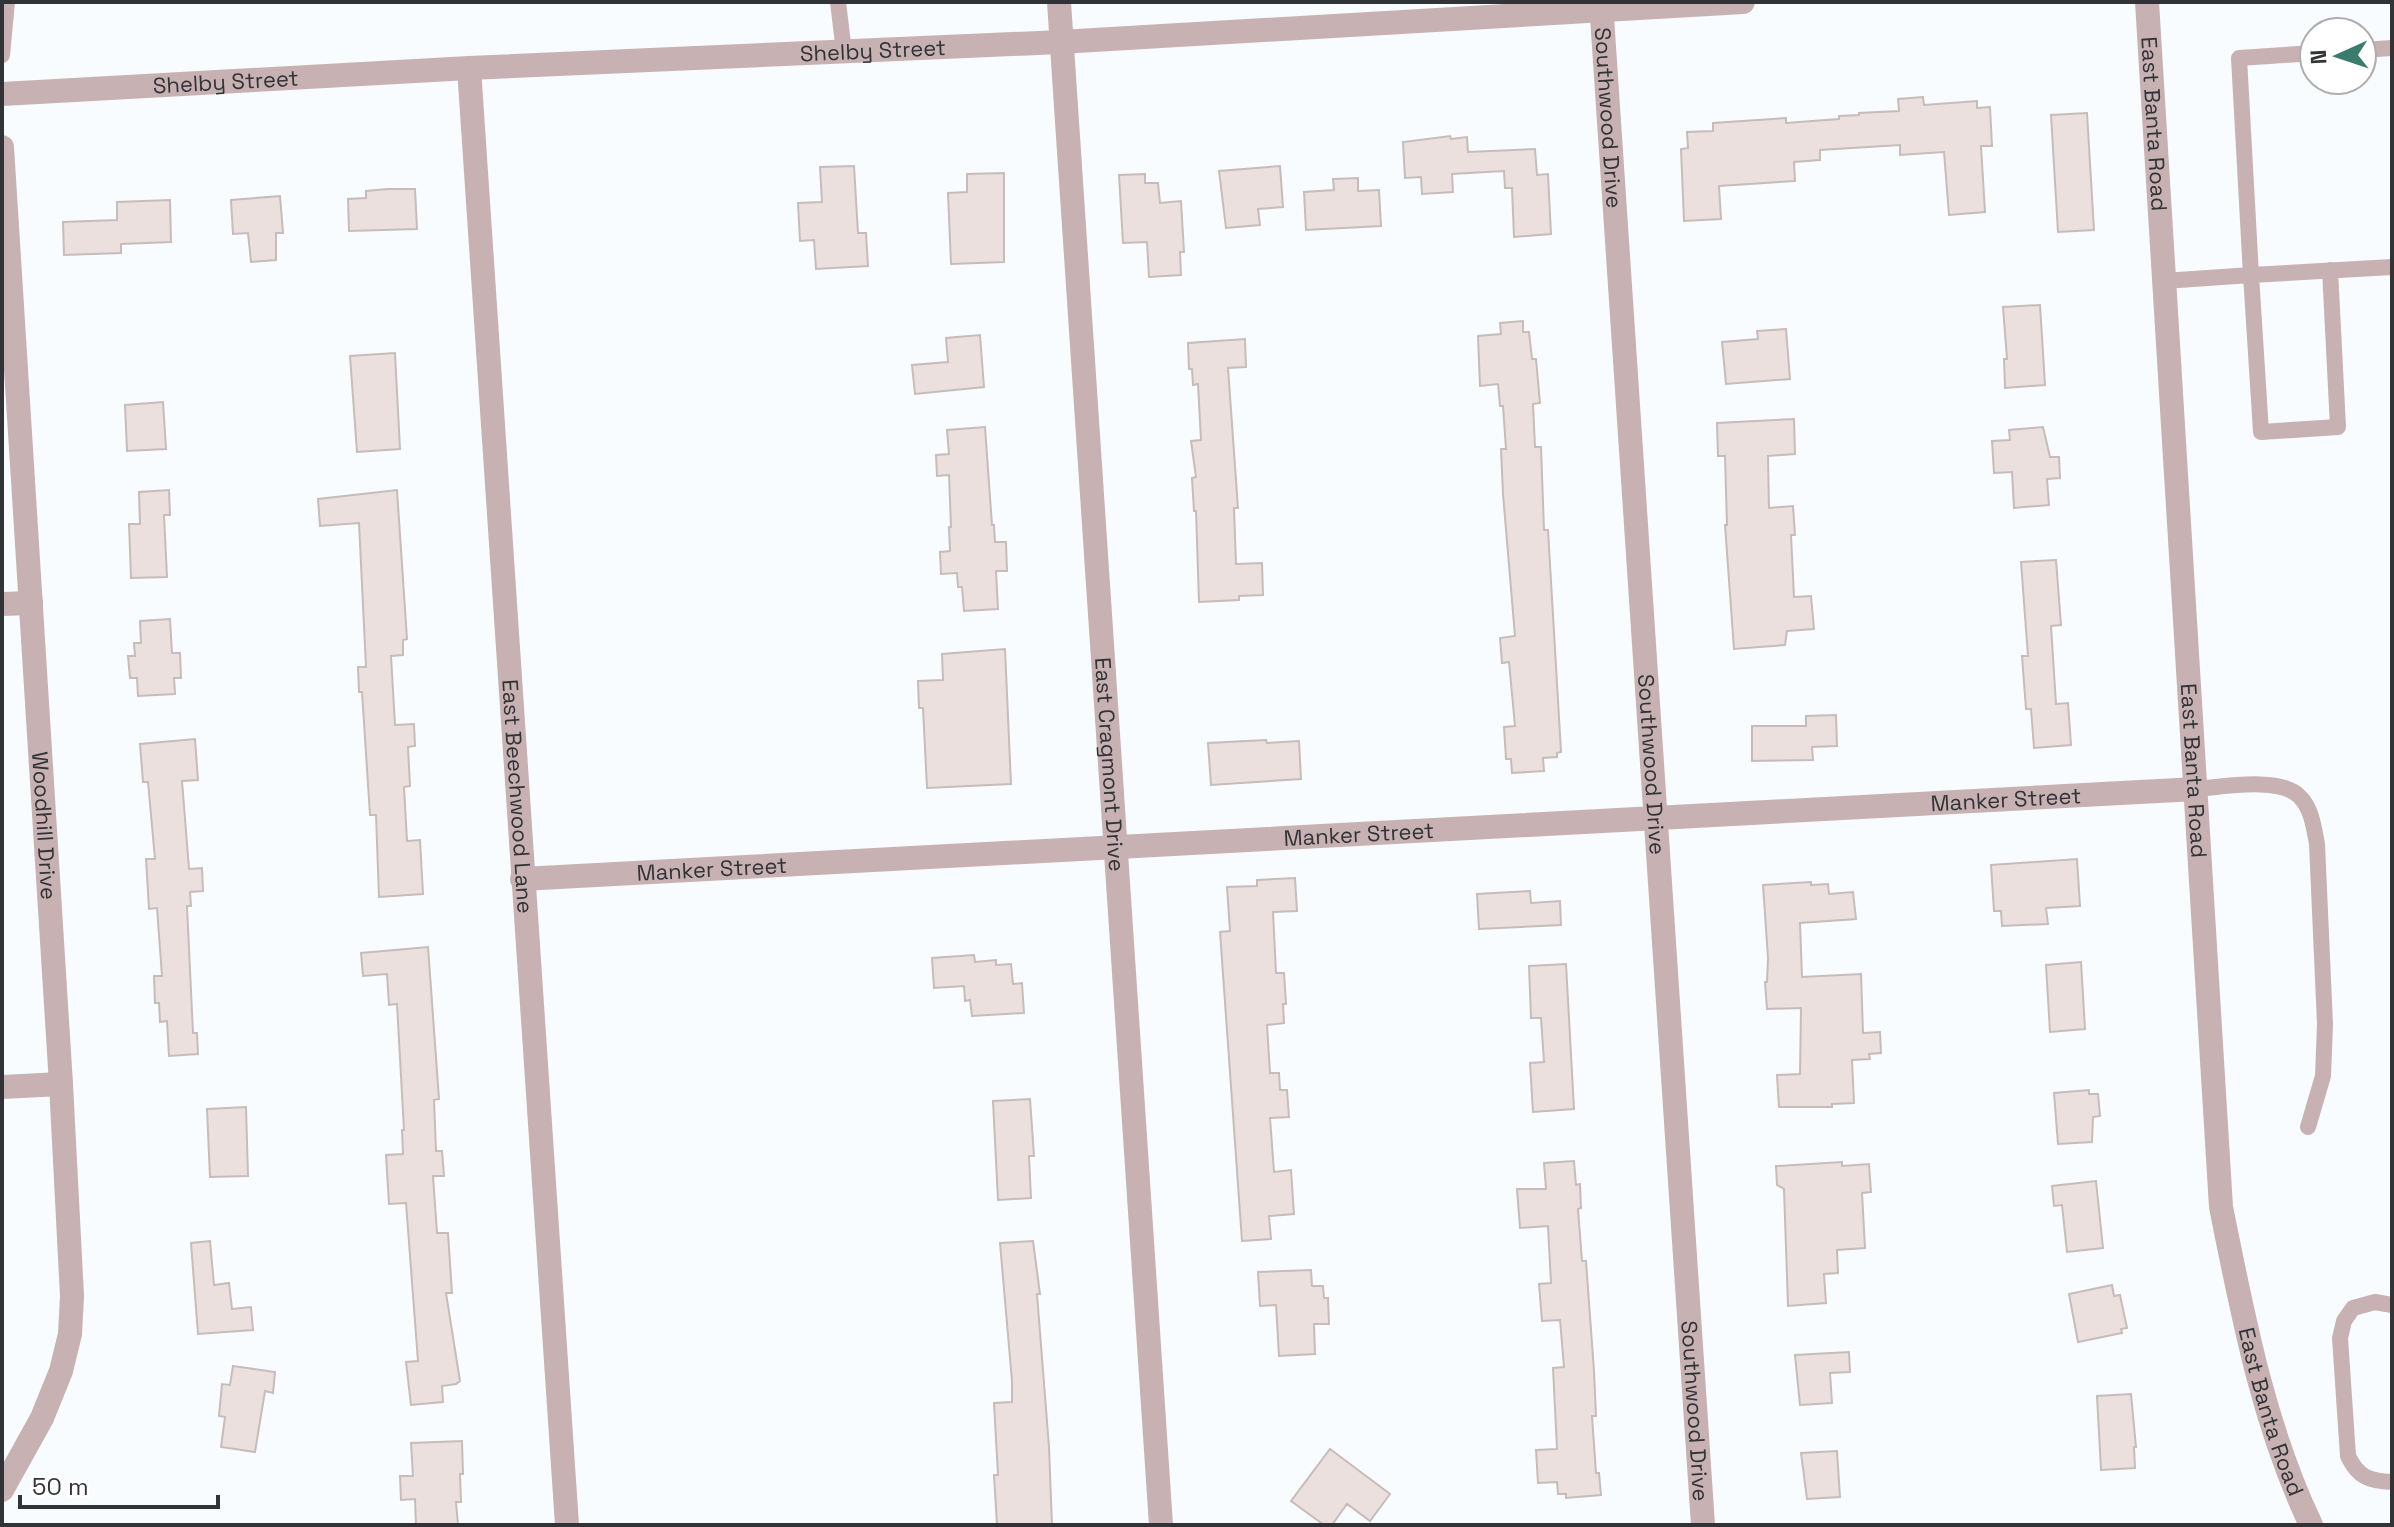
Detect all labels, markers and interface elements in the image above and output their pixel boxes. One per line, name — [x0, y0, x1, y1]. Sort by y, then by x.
north arrow — [2298, 16, 2378, 96]
street label: Southwood Drive — [1589, 26, 1629, 209]
street label: Shelby Street — [799, 33, 946, 67]
street label: East Banta Road — [2135, 36, 2174, 212]
text: N — [2304, 49, 2332, 65]
street label: Shelby Street — [152, 64, 299, 100]
street label: East Cragmont Drive — [1089, 656, 1131, 872]
street label: Southwood Drive — [1632, 673, 1672, 856]
street label: East Beechwood Lane — [496, 678, 540, 914]
street label: East Banta Road — [2175, 682, 2214, 859]
street label: Woodhill Drive — [26, 751, 63, 901]
street label: Manker Street — [1930, 781, 2082, 817]
street label: Manker Street — [1283, 816, 1435, 852]
street label: Manker Street — [636, 851, 788, 887]
street label: Southwood Drive — [1675, 1319, 1715, 1502]
street label: East Banta Road — [2233, 1325, 2310, 1500]
scale bar — [20, 1459, 218, 1509]
text: 50 m — [32, 1471, 89, 1502]

